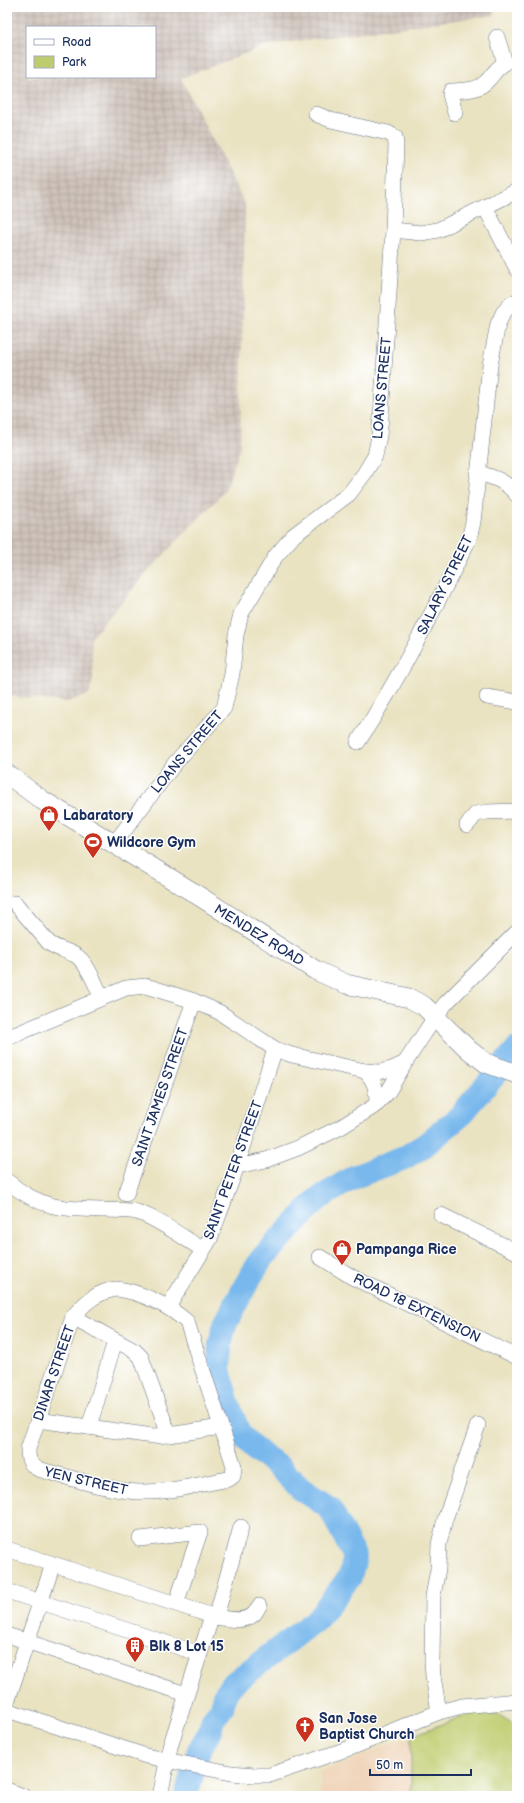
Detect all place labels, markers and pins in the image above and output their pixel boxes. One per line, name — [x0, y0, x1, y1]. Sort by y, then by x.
shop icon: Labaratory — [38, 804, 60, 832]
place label: Labaratory — [63, 807, 134, 824]
sports icon: Wildcore Gym — [82, 831, 104, 859]
place label: Wildcore Gym — [107, 834, 196, 851]
shop icon: Pampanga Rice — [331, 1238, 353, 1266]
place label: Pampanga Rice — [356, 1241, 456, 1258]
building icon: Blk 8 Lot 15 — [124, 1635, 146, 1663]
place label: Blk 8 Lot 15 — [149, 1638, 224, 1655]
place label: San Jose Baptist Church — [319, 1710, 414, 1743]
church icon: San Jose Baptist Church — [294, 1715, 316, 1743]

